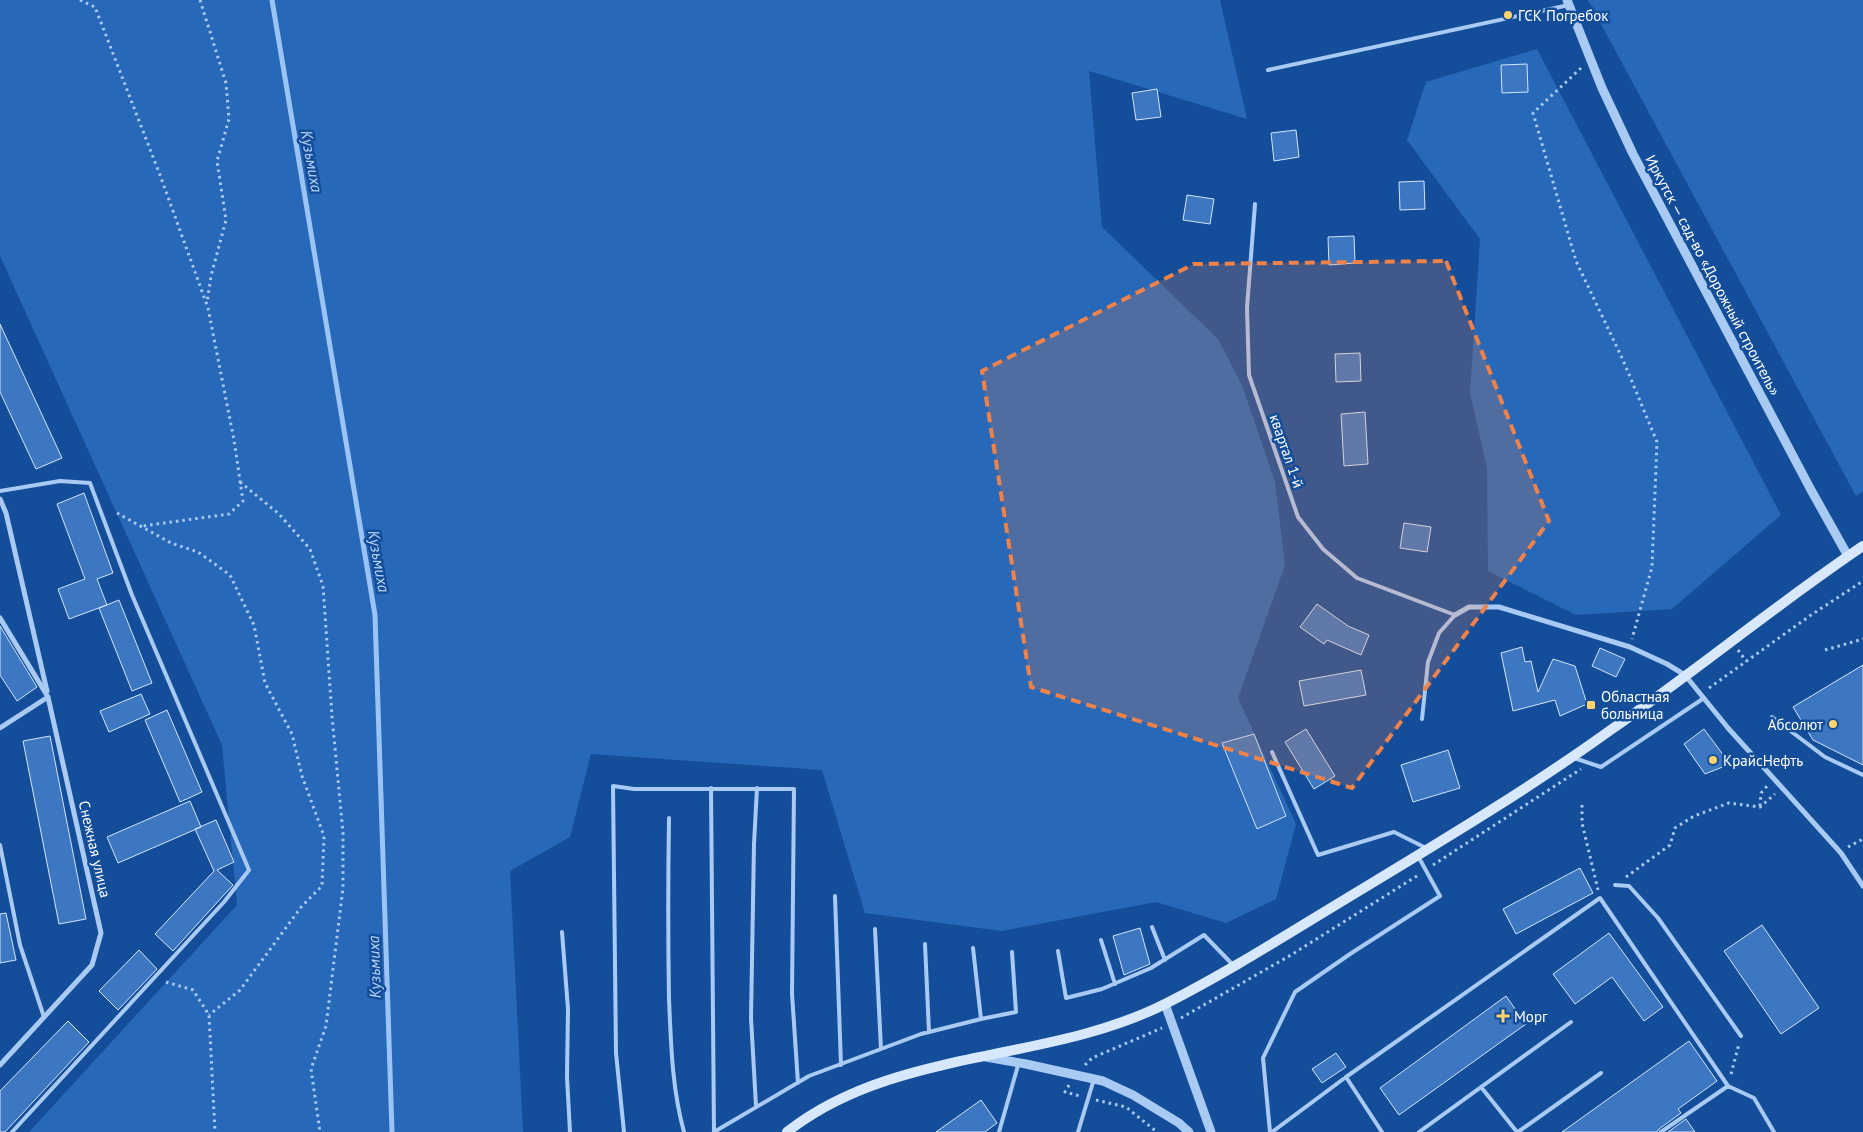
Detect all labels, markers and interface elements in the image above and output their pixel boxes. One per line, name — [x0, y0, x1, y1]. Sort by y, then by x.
place label: ГСК Погребок — [1518, 6, 1609, 25]
marker: ГСК Погребок — [1502, 9, 1514, 21]
water label: Кузьмиха — [297, 128, 327, 194]
street label: Иркутск — сад-во «Дорожный строитель» — [1641, 151, 1785, 399]
street label: квартал 1-й — [1266, 412, 1308, 490]
water label: Кузьмиха — [364, 528, 394, 594]
place label: Областная больница — [1601, 687, 1669, 723]
marker: Областная больница — [1585, 699, 1597, 711]
place label: Абсолют — [1768, 715, 1823, 734]
marker: Абсолют — [1827, 718, 1839, 730]
place label: КрайсНефть — [1723, 751, 1803, 770]
marker: КрайсНефть — [1707, 754, 1719, 766]
street label: Снежная улица — [75, 799, 115, 899]
water label: Кузьмиха — [363, 935, 385, 999]
place label: Морг — [1514, 1007, 1548, 1026]
marker: Морг — [1496, 1009, 1510, 1023]

